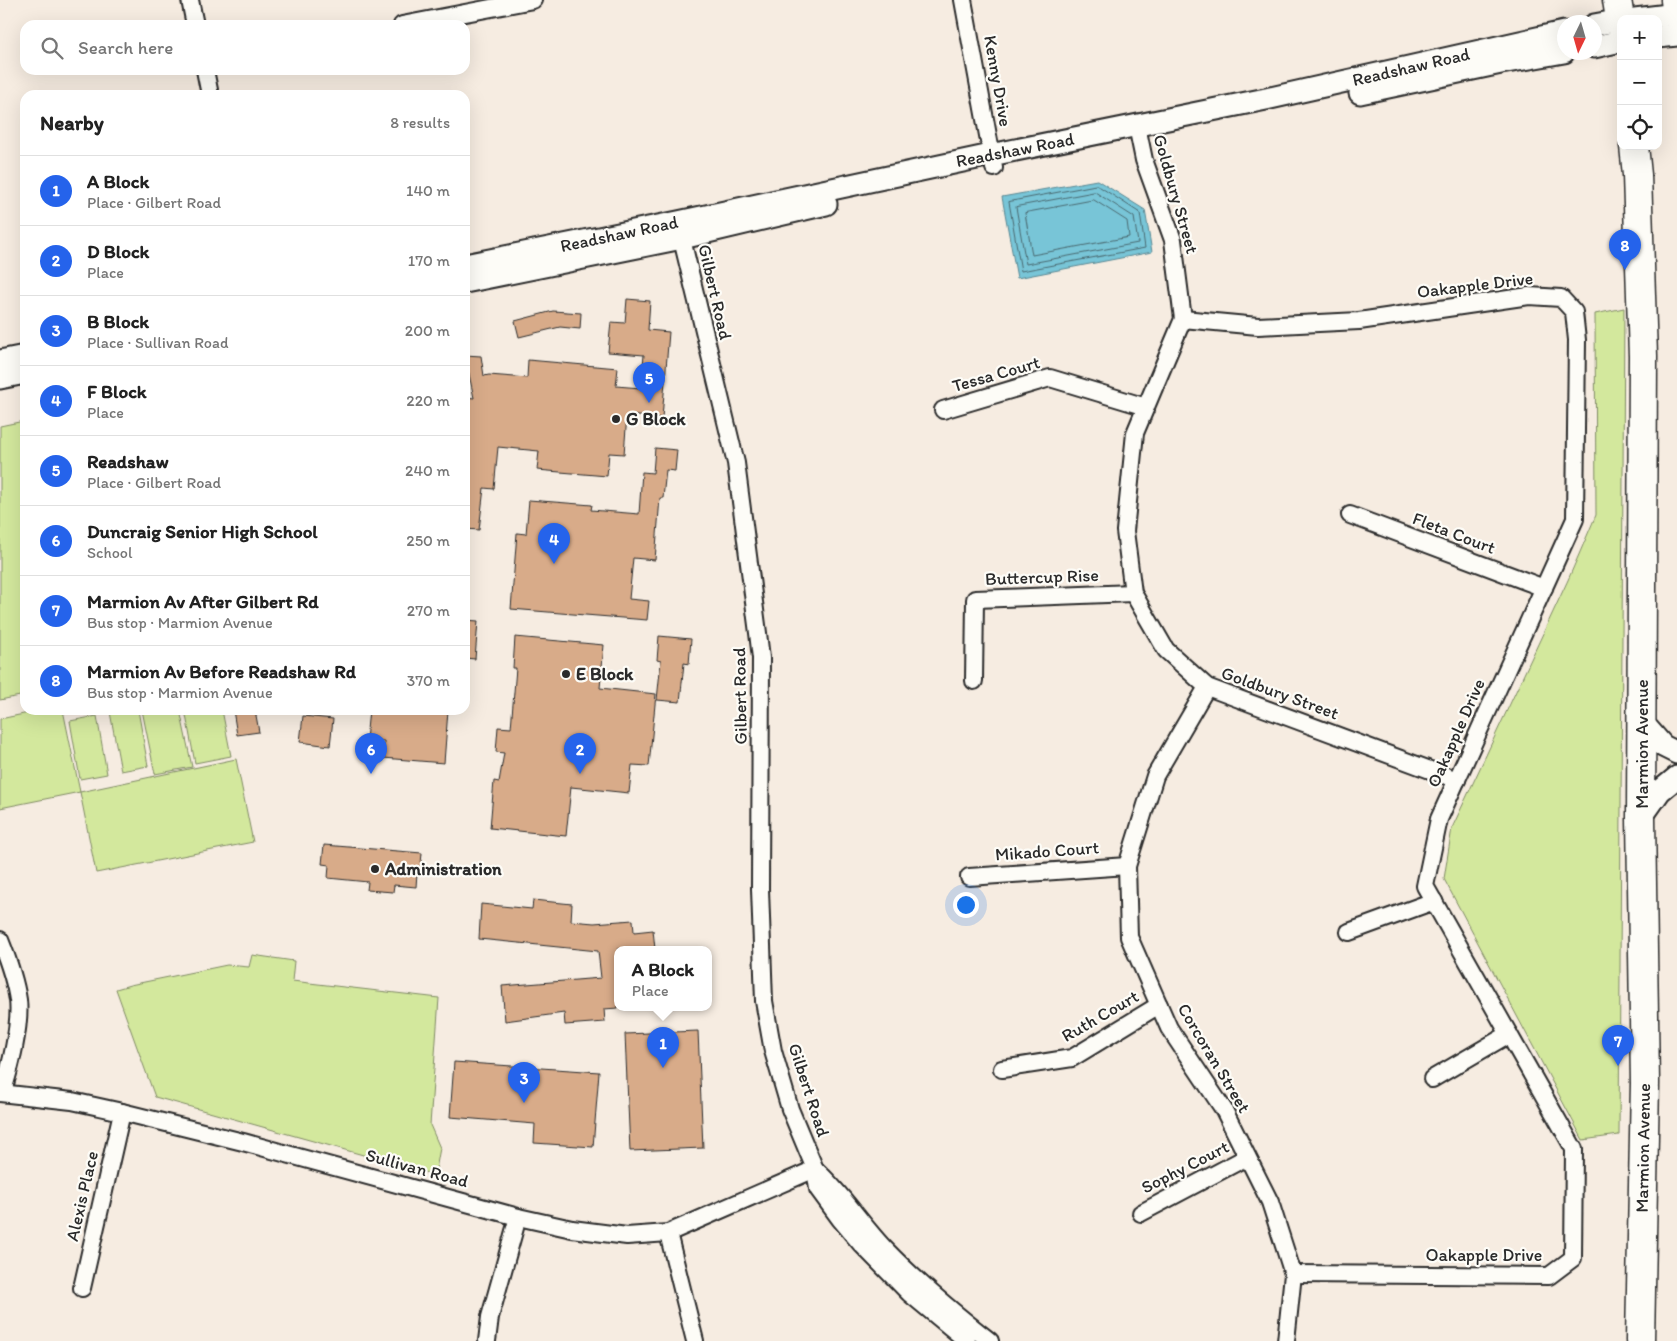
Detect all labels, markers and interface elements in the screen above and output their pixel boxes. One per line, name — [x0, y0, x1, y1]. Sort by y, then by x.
north arrow — [1557, 15, 1602, 60]
map controls — [1617, 15, 1662, 150]
button: + — [1617, 15, 1662, 60]
search box — [20, 20, 470, 75]
icon: search — [38, 34, 66, 62]
street label: Kenny Drive — [979, 34, 1017, 128]
text: Search here — [78, 36, 173, 59]
street label: Readshaw Road — [1350, 43, 1472, 91]
button: − — [1617, 60, 1662, 105]
button: locate — [1617, 105, 1662, 150]
text: Nearby — [40, 110, 104, 135]
text: 8 results — [390, 113, 450, 132]
street label: Readshaw Road — [954, 128, 1076, 172]
street label: Goldbury Street — [1148, 132, 1204, 256]
text: A Block — [87, 170, 149, 193]
text: 1 — [52, 181, 60, 200]
text: 140 m — [406, 181, 450, 200]
text: Place · Gilbert Road — [87, 193, 221, 212]
street label: Readshaw Road — [558, 211, 680, 257]
pin: 8 — [1609, 229, 1641, 270]
text: D Block — [87, 240, 149, 263]
street label: Gilbert Road — [693, 242, 737, 342]
text: 2 — [52, 251, 60, 270]
text: 170 m — [408, 251, 450, 270]
text: Place — [87, 263, 124, 282]
street label: Oakapple Drive — [1416, 267, 1534, 303]
text: B Block — [87, 310, 149, 333]
text: 3 — [52, 321, 60, 340]
text: 200 m — [405, 321, 450, 340]
text: Place · Sullivan Road — [87, 333, 228, 352]
street label: Tessa Court — [950, 351, 1043, 397]
pin: 5 — [633, 362, 665, 403]
text: F Block — [87, 380, 147, 403]
text: 4 — [51, 391, 61, 410]
text: 220 m — [406, 391, 450, 410]
text: Place — [87, 403, 124, 422]
place label: G Block — [626, 408, 686, 430]
marker: G Block — [610, 413, 622, 425]
text: Readshaw — [87, 450, 169, 473]
text: 5 — [52, 461, 60, 480]
text: 240 m — [405, 461, 450, 480]
text: Place · Gilbert Road — [87, 473, 221, 492]
street label: Fleta Court — [1409, 507, 1499, 559]
text: Duncraig Senior High School — [87, 520, 318, 543]
pin: 4 — [538, 523, 570, 564]
text: 6 — [52, 531, 60, 550]
text: 250 m — [406, 531, 450, 550]
text: School — [87, 543, 133, 562]
street label: Buttercup Rise — [985, 564, 1099, 590]
text: Marmion Av After Gilbert Rd — [87, 590, 319, 613]
text: 7 — [52, 601, 60, 620]
text: 270 m — [407, 601, 450, 620]
text: Bus stop · Marmion Avenue — [87, 613, 273, 632]
street label: Gilbert Road — [728, 647, 752, 745]
text: Marmion Av Before Readshaw Rd — [87, 660, 356, 683]
street label: Goldbury Street — [1218, 662, 1342, 724]
place label: E Block — [576, 663, 634, 685]
marker: E Block — [560, 668, 572, 680]
text: 8 — [52, 671, 60, 690]
text: 370 m — [406, 671, 450, 690]
street label: Oakapple Drive — [1422, 675, 1490, 791]
street label: Marmion Avenue — [1631, 679, 1653, 809]
text: Bus stop · Marmion Avenue — [87, 683, 273, 702]
pin: 6 — [355, 733, 387, 774]
pin: 2 — [564, 733, 596, 774]
street label: Mikado Court — [994, 836, 1100, 866]
place label: Administration — [384, 858, 502, 880]
marker: Administration — [369, 863, 381, 875]
your location — [953, 892, 979, 918]
popup — [614, 946, 712, 1011]
text: A Block — [632, 958, 694, 981]
text: Place — [632, 981, 669, 1000]
street label: Ruth Court — [1057, 985, 1143, 1047]
street label: Corcoran Street — [1173, 999, 1255, 1117]
pin: 7 — [1602, 1025, 1634, 1066]
pin: 1 — [647, 1027, 679, 1068]
street label: Gilbert Road — [784, 1040, 835, 1140]
pin: 3 — [508, 1062, 540, 1103]
street label: Marmion Avenue — [1631, 1083, 1655, 1213]
street label: Sophy Court — [1138, 1135, 1233, 1198]
street label: Sullivan Road — [363, 1144, 471, 1192]
street label: Alexis Place — [61, 1149, 103, 1243]
street label: Oakapple Drive — [1426, 1244, 1542, 1266]

